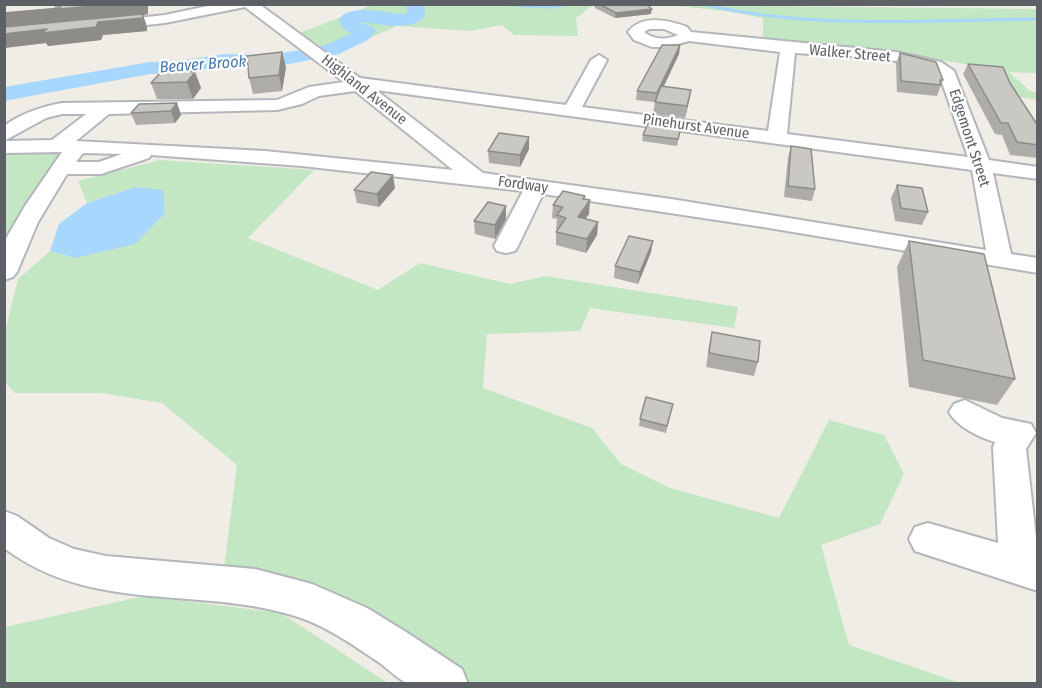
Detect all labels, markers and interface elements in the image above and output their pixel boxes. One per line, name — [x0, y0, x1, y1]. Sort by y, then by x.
street label: Walker Street — [808, 41, 892, 67]
street label: Highland Avenue — [318, 51, 410, 129]
water label: Beaver Brook — [159, 52, 247, 78]
street label: Edgemont Street — [945, 87, 993, 189]
street label: Pinehurst Avenue — [641, 111, 751, 143]
street label: Fordway — [497, 173, 549, 197]

